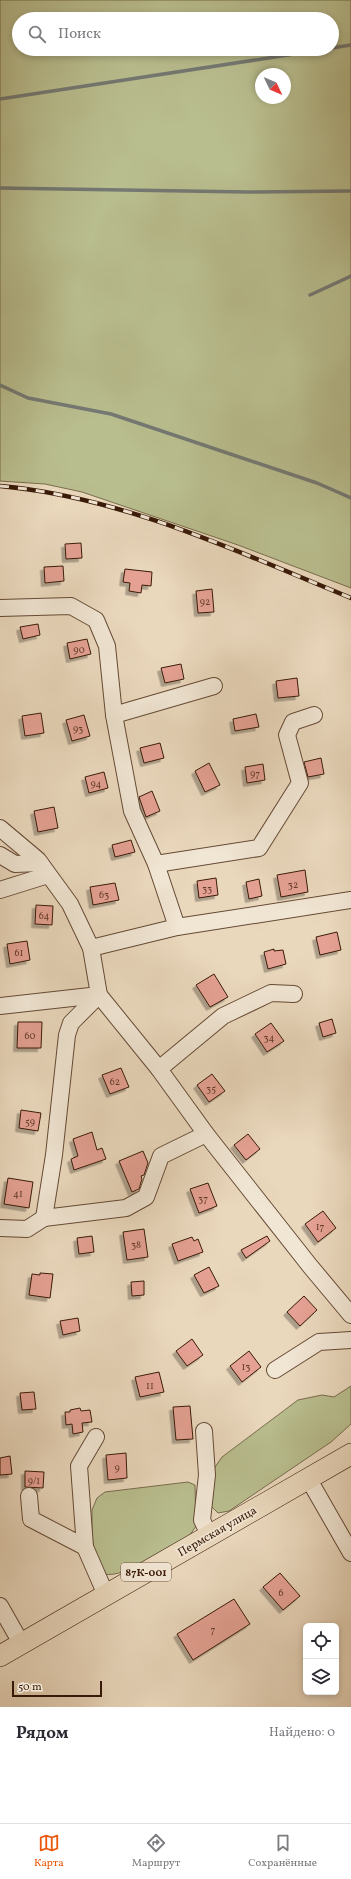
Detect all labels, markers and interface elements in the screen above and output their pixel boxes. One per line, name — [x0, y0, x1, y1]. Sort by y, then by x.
search box — [12, 12, 339, 56]
icon: search — [26, 23, 48, 45]
text: Поиск — [58, 24, 101, 45]
north arrow — [255, 68, 291, 104]
house number: 92 — [200, 595, 210, 609]
house number: 90 — [73, 643, 85, 657]
house number: 93 — [73, 722, 83, 736]
house number: 97 — [250, 767, 260, 781]
house number: 94 — [91, 777, 101, 791]
house number: 32 — [288, 878, 298, 892]
house number: 33 — [202, 882, 212, 896]
house number: 63 — [99, 888, 109, 902]
house number: 64 — [39, 909, 49, 923]
house number: 61 — [15, 946, 24, 960]
house number: 60 — [24, 1029, 36, 1043]
house number: 34 — [263, 1031, 275, 1045]
house number: 62 — [110, 1075, 120, 1089]
house number: 35 — [206, 1082, 216, 1096]
house number: 59 — [25, 1115, 35, 1129]
house number: 41 — [13, 1187, 23, 1201]
house number: 37 — [198, 1192, 208, 1206]
house number: 17 — [316, 1220, 325, 1234]
house number: 38 — [131, 1238, 141, 1252]
house number: 13 — [241, 1360, 251, 1374]
house number: 11 — [146, 1379, 154, 1393]
house number: 9 — [114, 1461, 120, 1475]
house number: 9/1 — [28, 1474, 40, 1488]
street label: Пермская улица — [175, 1503, 260, 1561]
road number: 87К-001 — [121, 1563, 171, 1581]
house number: 6 — [278, 1586, 284, 1600]
house number: 7 — [211, 1623, 216, 1637]
map controls — [303, 1623, 339, 1695]
button: locate — [303, 1623, 339, 1659]
button: layers — [303, 1659, 339, 1695]
scale bar — [12, 1679, 102, 1698]
text: 50 m — [18, 1680, 42, 1695]
text: Рядом — [16, 1722, 69, 1745]
text: Найдено: 0 — [269, 1724, 335, 1742]
tab: Карта — [34, 1832, 64, 1871]
tab: Маршрут — [132, 1832, 180, 1871]
tab: Сохранённые — [248, 1832, 317, 1871]

